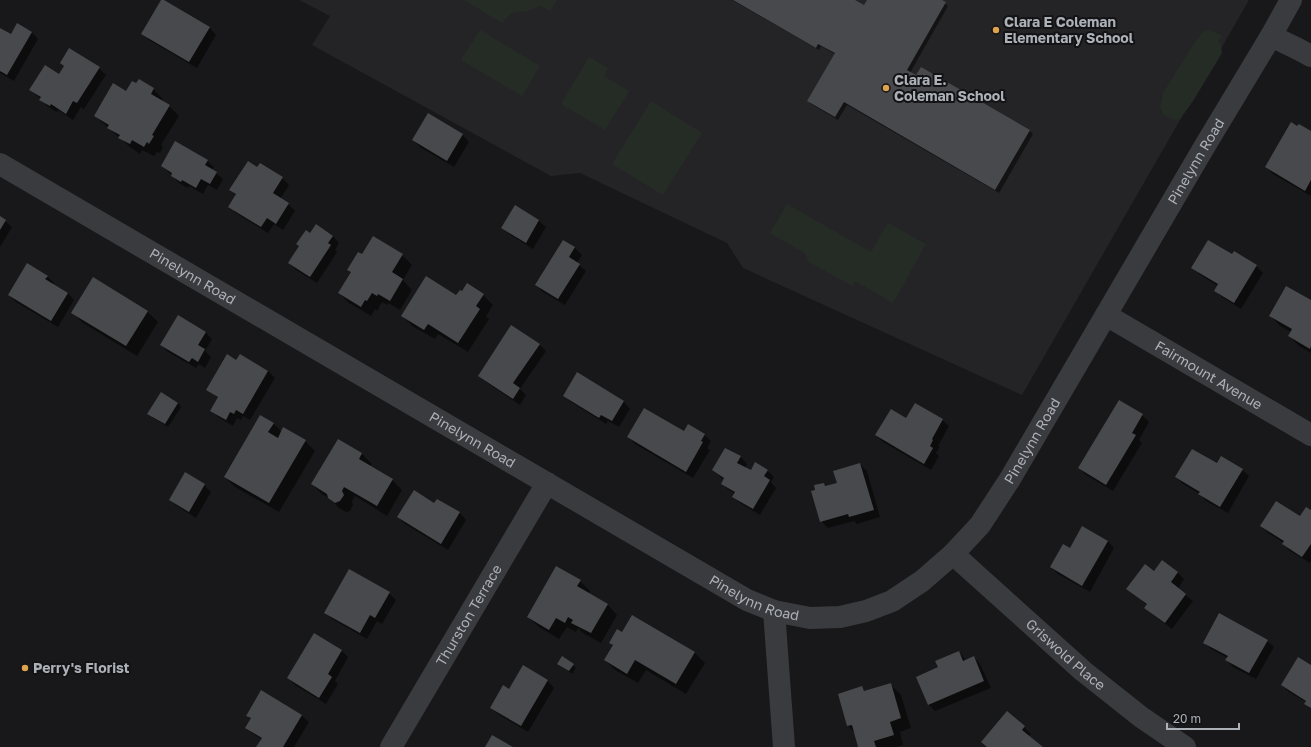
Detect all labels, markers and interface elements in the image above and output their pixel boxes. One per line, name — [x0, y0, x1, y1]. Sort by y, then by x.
place label: Clara E Coleman Elementary School — [1004, 13, 1134, 46]
marker: Clara E Coleman Elementary School — [991, 25, 1001, 35]
place label: Clara E. Coleman School — [894, 71, 1005, 104]
marker: Clara E. Coleman School — [881, 83, 891, 93]
street label: Pinelynn Road — [1164, 115, 1227, 207]
street label: Pinelynn Road — [147, 244, 239, 308]
street label: Fairmount Avenue — [1152, 337, 1266, 413]
street label: Pinelynn Road — [1000, 395, 1064, 487]
street label: Pinelynn Road — [427, 408, 519, 471]
street label: Thurston Terrace — [432, 561, 505, 669]
street label: Pinelynn Road — [706, 571, 801, 624]
street label: Griswold Place — [1023, 615, 1109, 693]
place label: Perry's Florist — [33, 659, 130, 676]
marker: Perry's Florist — [20, 663, 30, 673]
scale bar — [1167, 705, 1239, 731]
text: 20 m — [1173, 711, 1201, 726]

